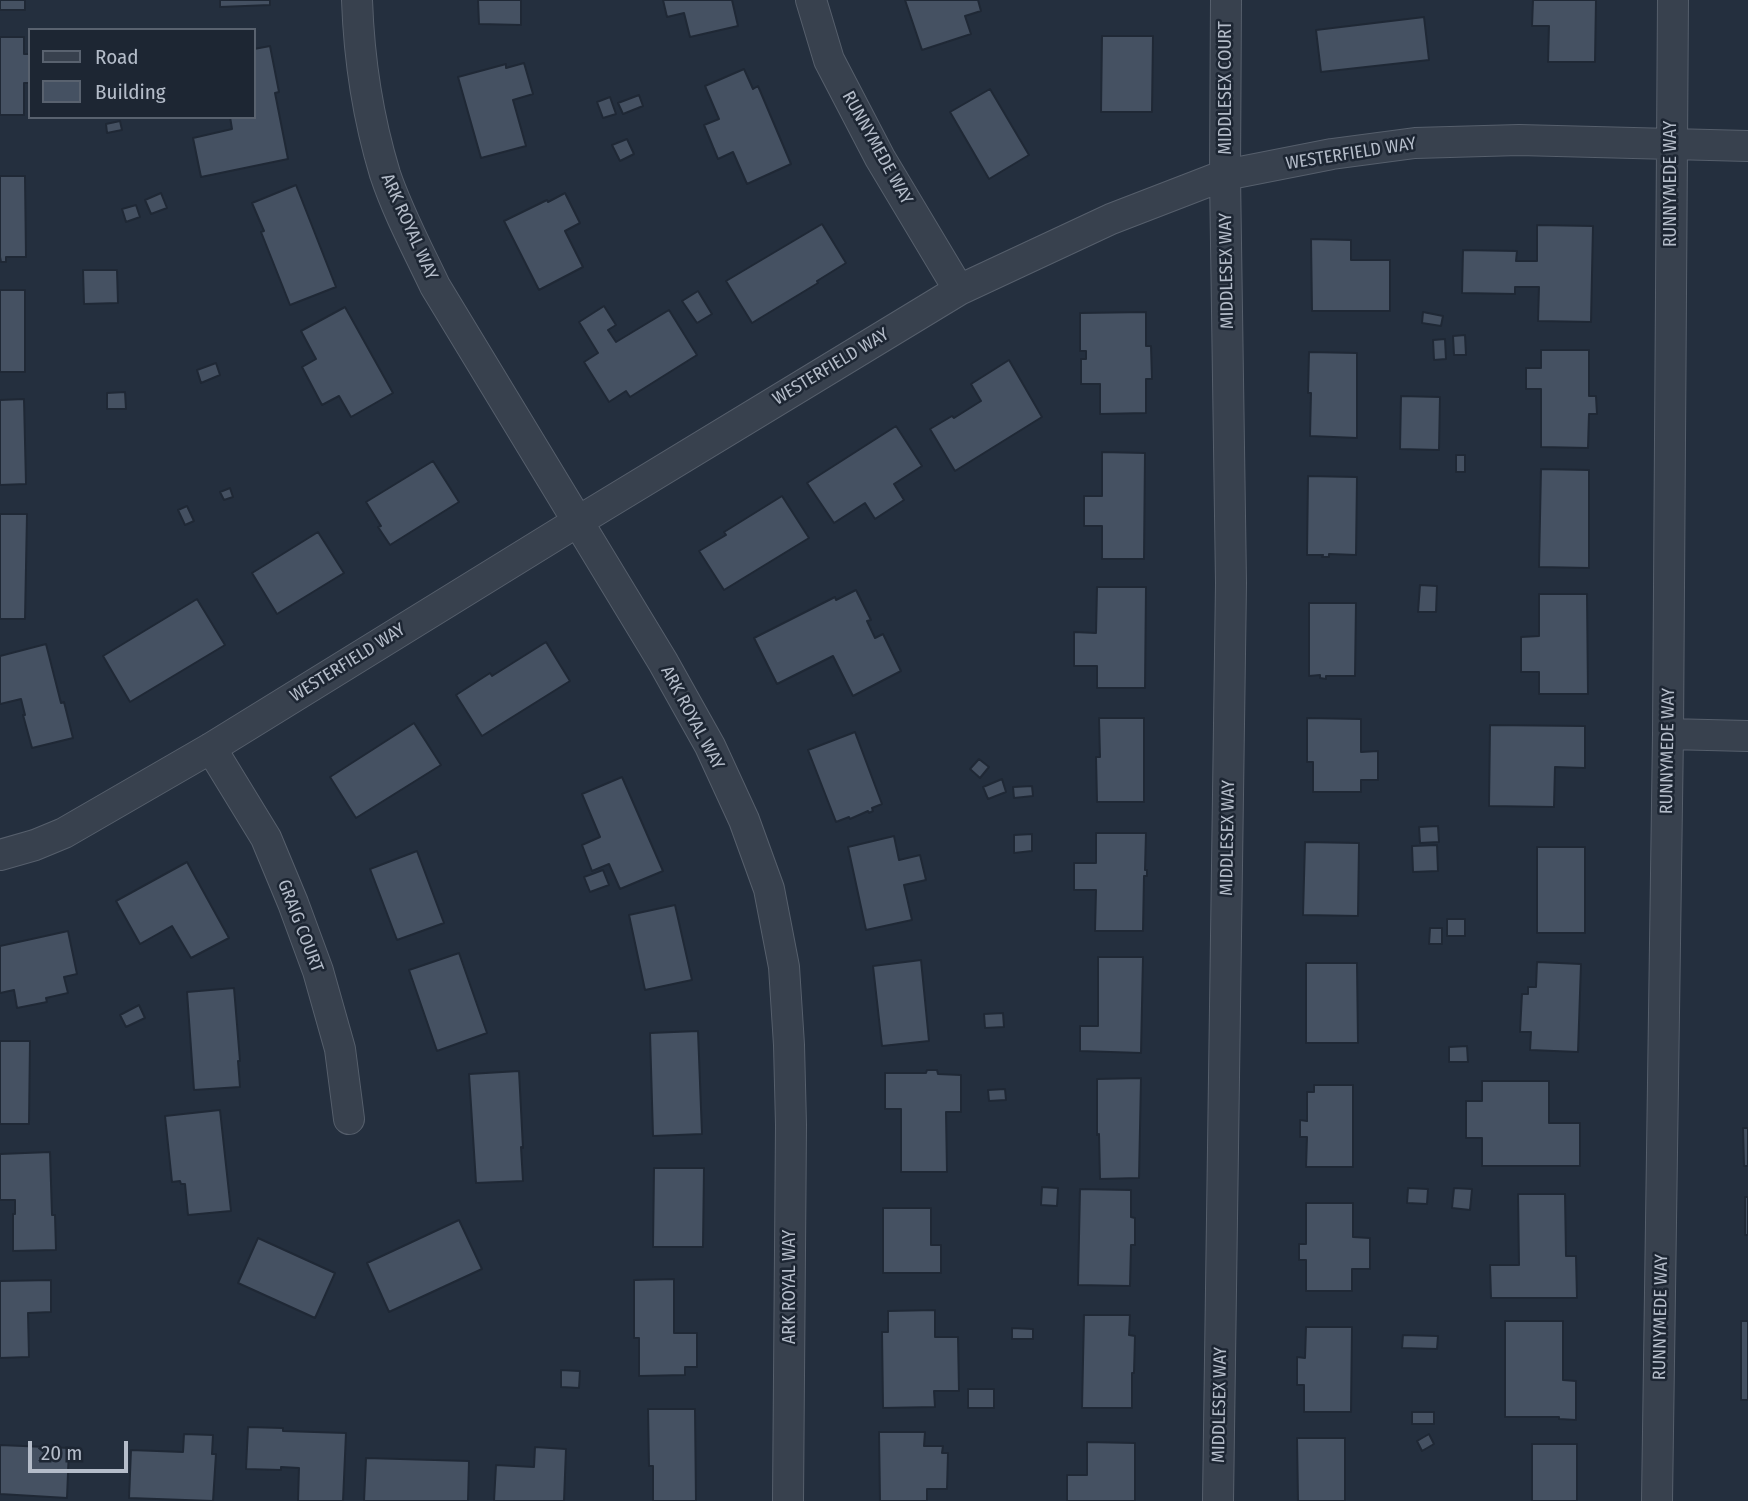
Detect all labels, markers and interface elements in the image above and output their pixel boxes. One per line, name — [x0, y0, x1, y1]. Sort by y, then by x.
street label: MIDDLESEX COURT — [1215, 21, 1237, 155]
legend — [28, 28, 256, 119]
text: Road — [95, 44, 139, 70]
text: Building — [95, 79, 166, 105]
street label: RUNNYMEDE WAY — [837, 88, 917, 208]
street label: RUNNYMEDE WAY — [1660, 121, 1682, 247]
street label: WESTERFIELD WAY — [1284, 133, 1418, 175]
street label: ARK ROYAL WAY — [376, 170, 442, 284]
street label: MIDDLESEX WAY — [1215, 213, 1239, 329]
street label: WESTERFIELD WAY — [769, 324, 893, 410]
street label: WESTERFIELD WAY — [286, 619, 410, 707]
street label: ARK ROYAL WAY — [656, 663, 728, 773]
street label: RUNNYMEDE WAY — [1656, 688, 1680, 814]
street label: MIDDLESEX WAY — [1216, 780, 1240, 896]
street label: GRAIG COURT — [272, 877, 328, 975]
street label: ARK ROYAL WAY — [779, 1230, 801, 1344]
street label: RUNNYMEDE WAY — [1649, 1254, 1673, 1380]
street label: MIDDLESEX WAY — [1208, 1347, 1232, 1463]
scale bar — [32, 1428, 131, 1472]
text: 20 m — [41, 1440, 82, 1466]

